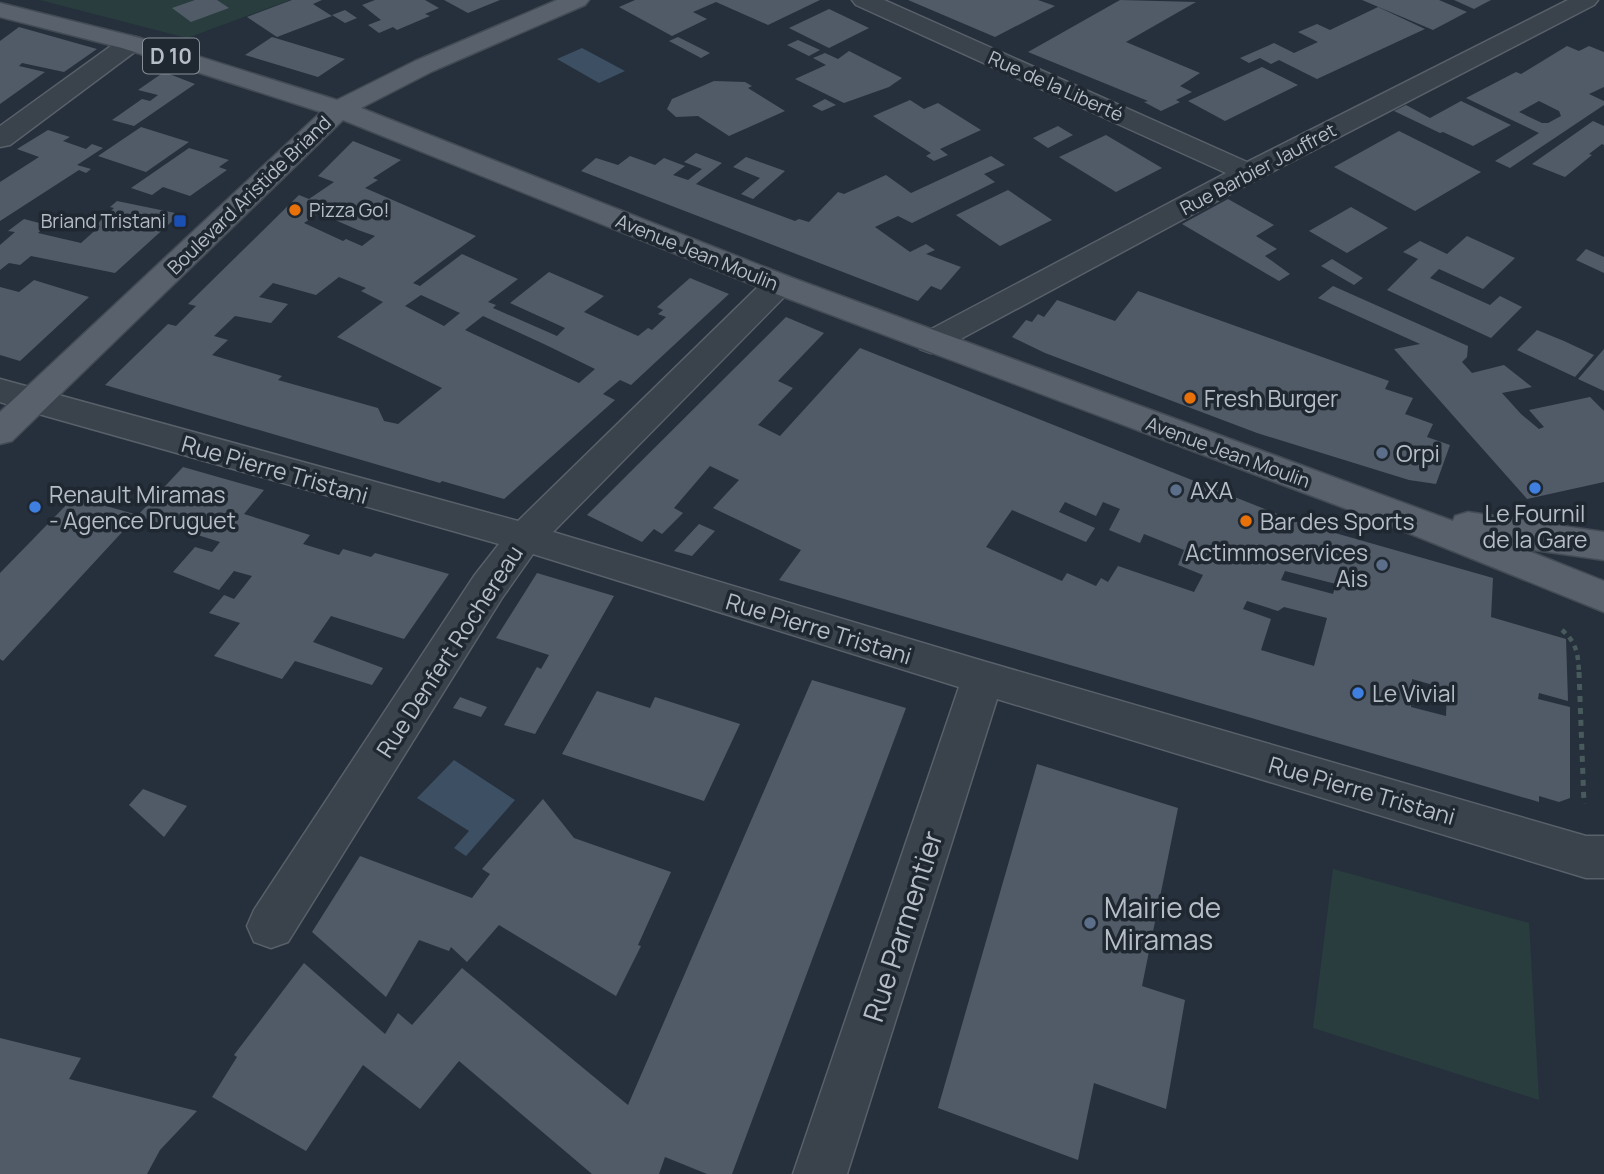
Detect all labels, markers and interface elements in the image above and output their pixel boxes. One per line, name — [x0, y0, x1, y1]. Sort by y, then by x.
road number: D 10 — [143, 38, 199, 74]
street label: Rue de la Liberté — [984, 45, 1128, 127]
street label: Boulevard Aristide Briand — [161, 110, 337, 280]
street label: Rue Barbier Jauffret — [1175, 117, 1341, 221]
place label: Pizza Go! — [309, 197, 389, 223]
marker: Pizza Go! — [287, 202, 303, 218]
place label: Briand Tristani — [41, 208, 166, 234]
street label: Avenue Jean Moulin — [612, 208, 782, 296]
marker: Briand Tristani — [172, 213, 188, 229]
place label: Fresh Burger — [1204, 382, 1338, 414]
marker: Fresh Burger — [1182, 390, 1198, 406]
street label: Avenue Jean Moulin — [1142, 410, 1314, 494]
street label: Rue Pierre Tristani — [178, 427, 372, 511]
place label: Orpi — [1396, 437, 1440, 469]
marker: Orpi — [1374, 445, 1390, 461]
place label: AXA — [1190, 474, 1234, 506]
place label: Renault Miramas - Agence Druguet — [49, 478, 236, 536]
marker: Le Fournil de la Gare — [1527, 480, 1543, 496]
marker: AXA — [1168, 482, 1184, 498]
place label: Le Fournil de la Gare — [1483, 497, 1587, 555]
marker: Renault Miramas - Agence Druguet — [27, 499, 43, 515]
place label: Bar des Sports — [1260, 505, 1415, 537]
marker: Bar des Sports — [1238, 513, 1254, 529]
place label: Actimmoservices Ais — [1185, 536, 1368, 594]
street label: Rue Denfert Rochereau — [368, 539, 530, 763]
marker: Actimmoservices Ais — [1374, 557, 1390, 573]
street label: Rue Pierre Tristani — [722, 585, 916, 671]
place label: Le Vivial — [1372, 677, 1456, 709]
marker: Le Vivial — [1350, 685, 1366, 701]
street label: Rue Pierre Tristani — [1265, 748, 1459, 832]
street label: Rue Parmentier — [853, 826, 951, 1026]
place label: Mairie de Miramas — [1104, 888, 1221, 958]
marker: Mairie de Miramas — [1082, 915, 1098, 931]

